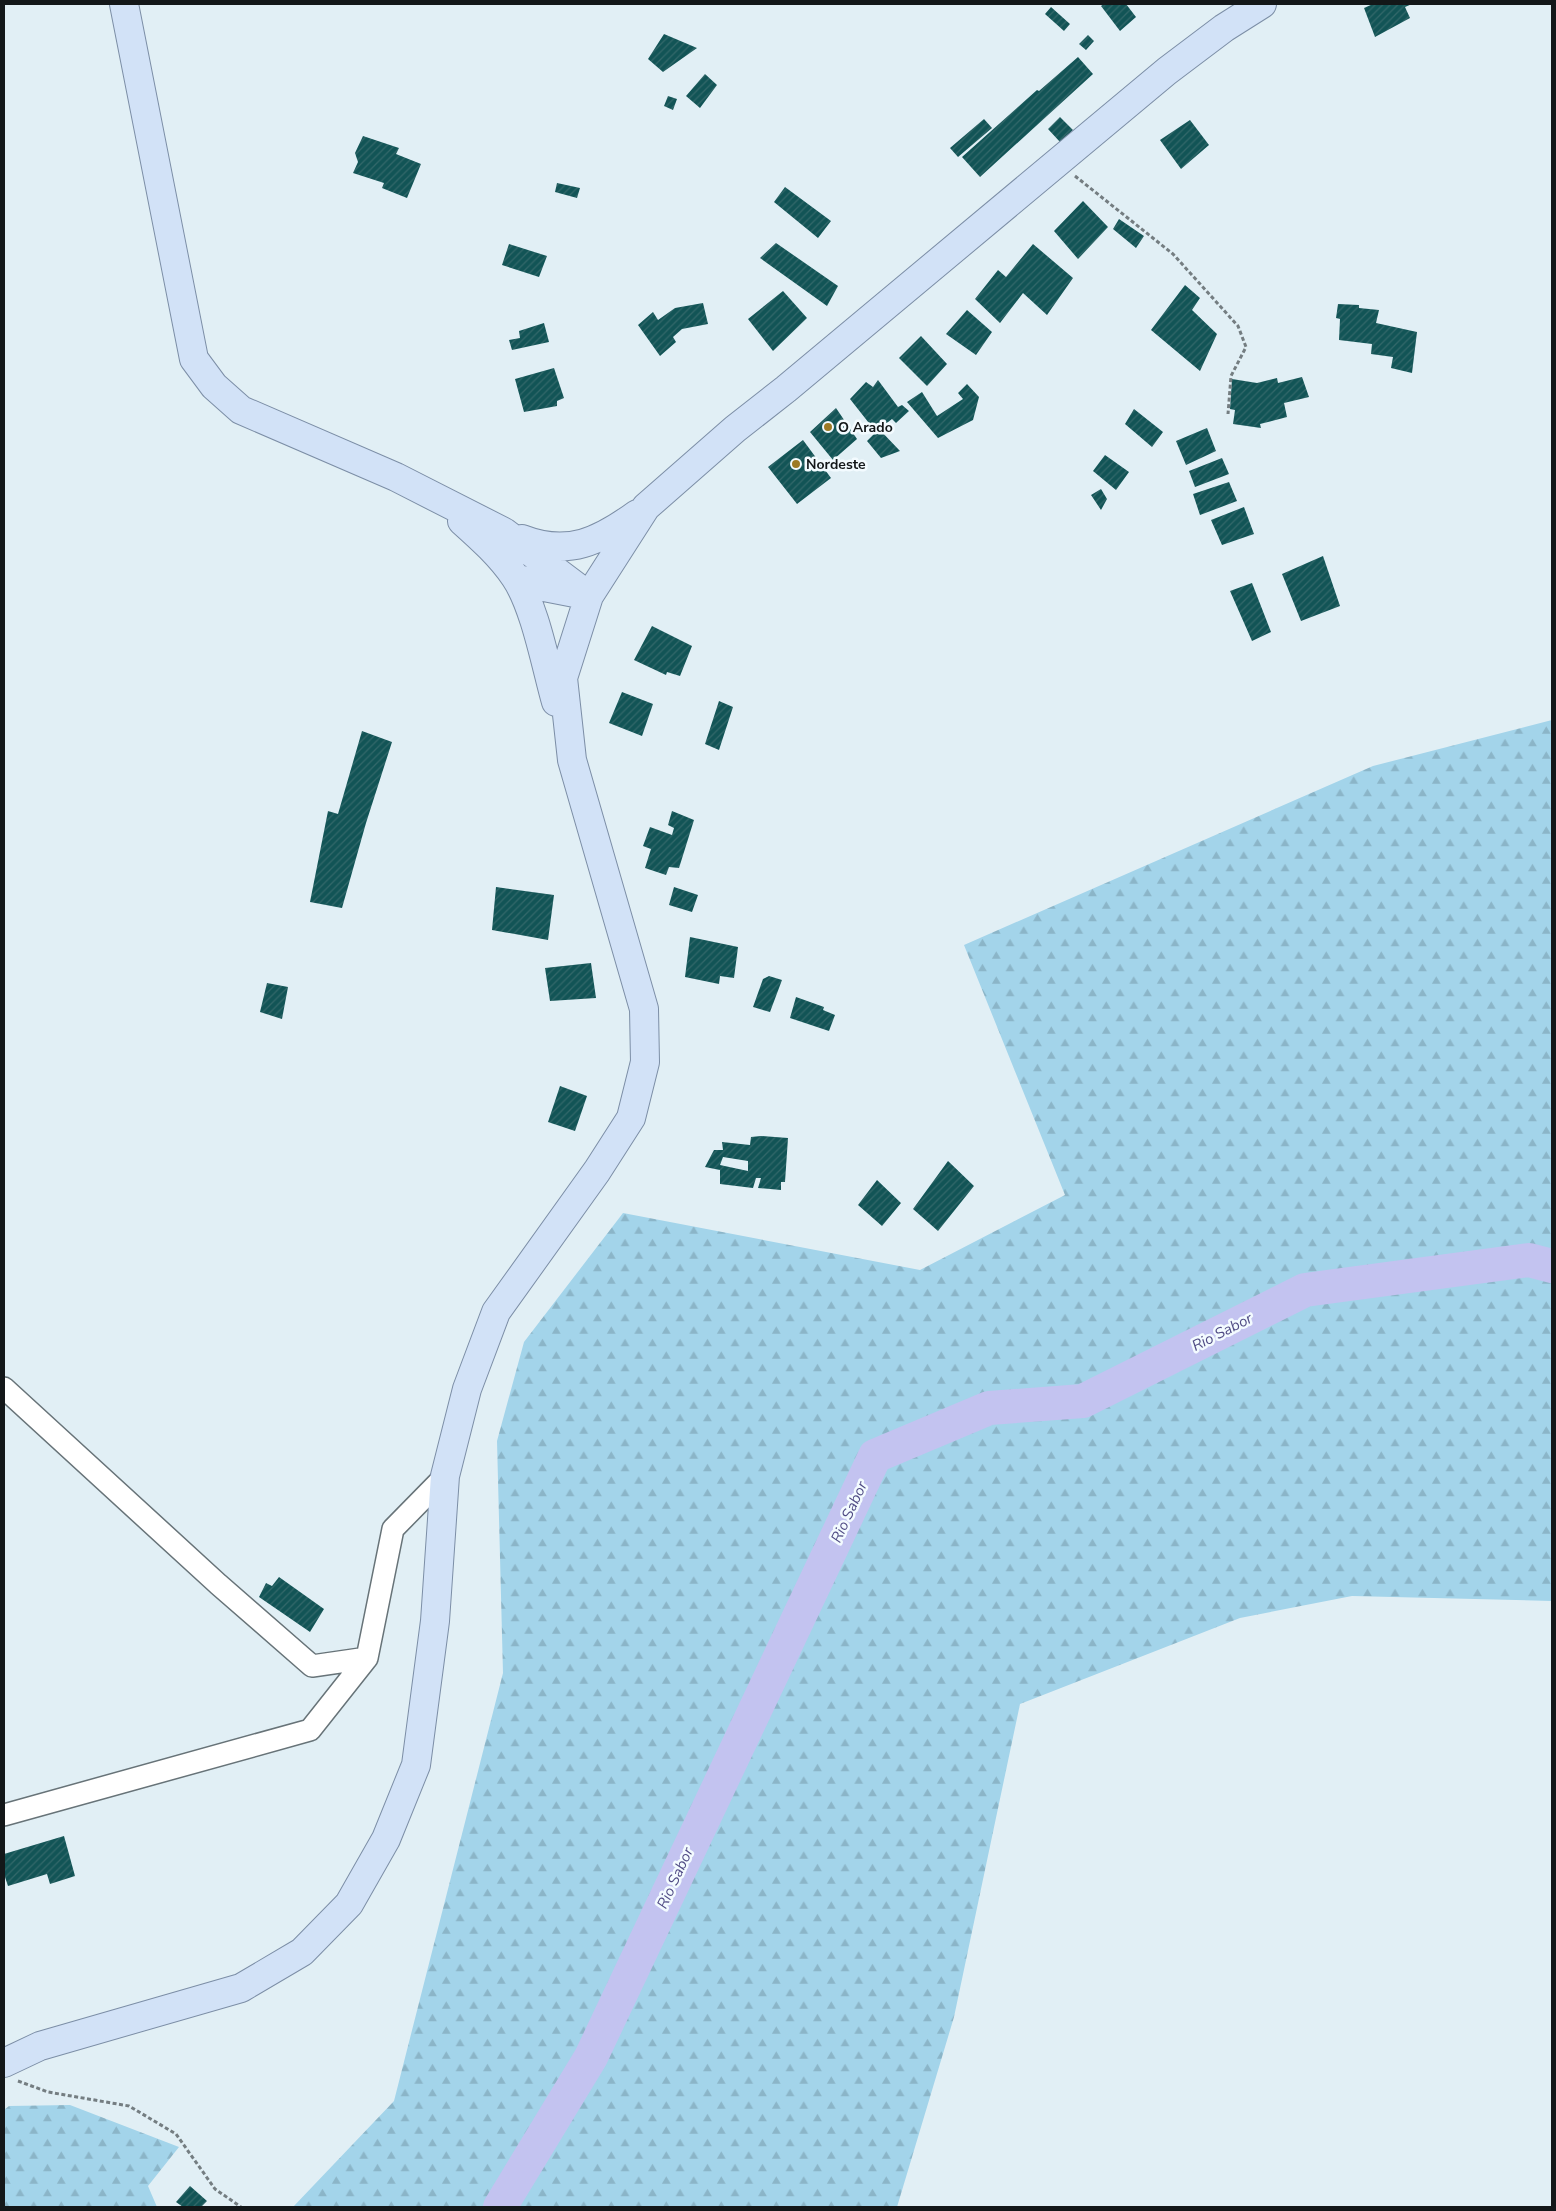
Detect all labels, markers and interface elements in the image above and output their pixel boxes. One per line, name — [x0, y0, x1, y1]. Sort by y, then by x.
place label: O Arado — [838, 418, 893, 437]
marker: O Arado — [822, 421, 834, 433]
place label: Nordeste — [806, 455, 866, 474]
marker: Nordeste — [790, 458, 802, 470]
water label: Rio Sabor — [1188, 1308, 1256, 1356]
water label: Rio Sabor — [826, 1478, 872, 1546]
water label: Rio Sabor — [652, 1844, 698, 1912]

